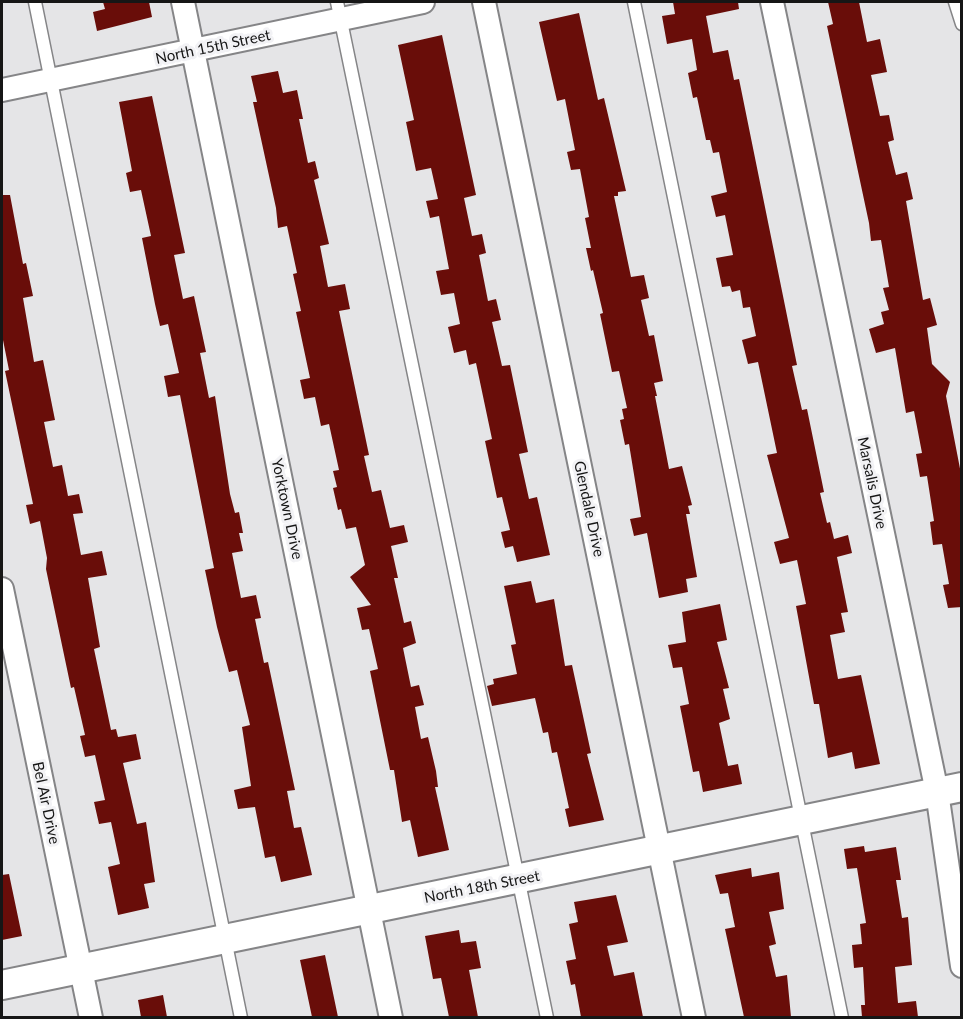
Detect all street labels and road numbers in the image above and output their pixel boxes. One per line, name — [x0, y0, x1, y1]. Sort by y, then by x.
street label: North 15th Street — [154, 26, 272, 68]
street label: Marsalis Drive — [853, 435, 891, 531]
street label: Yorktown Drive — [268, 457, 306, 561]
street label: Glendale Drive — [570, 459, 608, 559]
street label: Bel Air Drive — [28, 760, 64, 846]
street label: North 18th Street — [423, 867, 541, 907]

